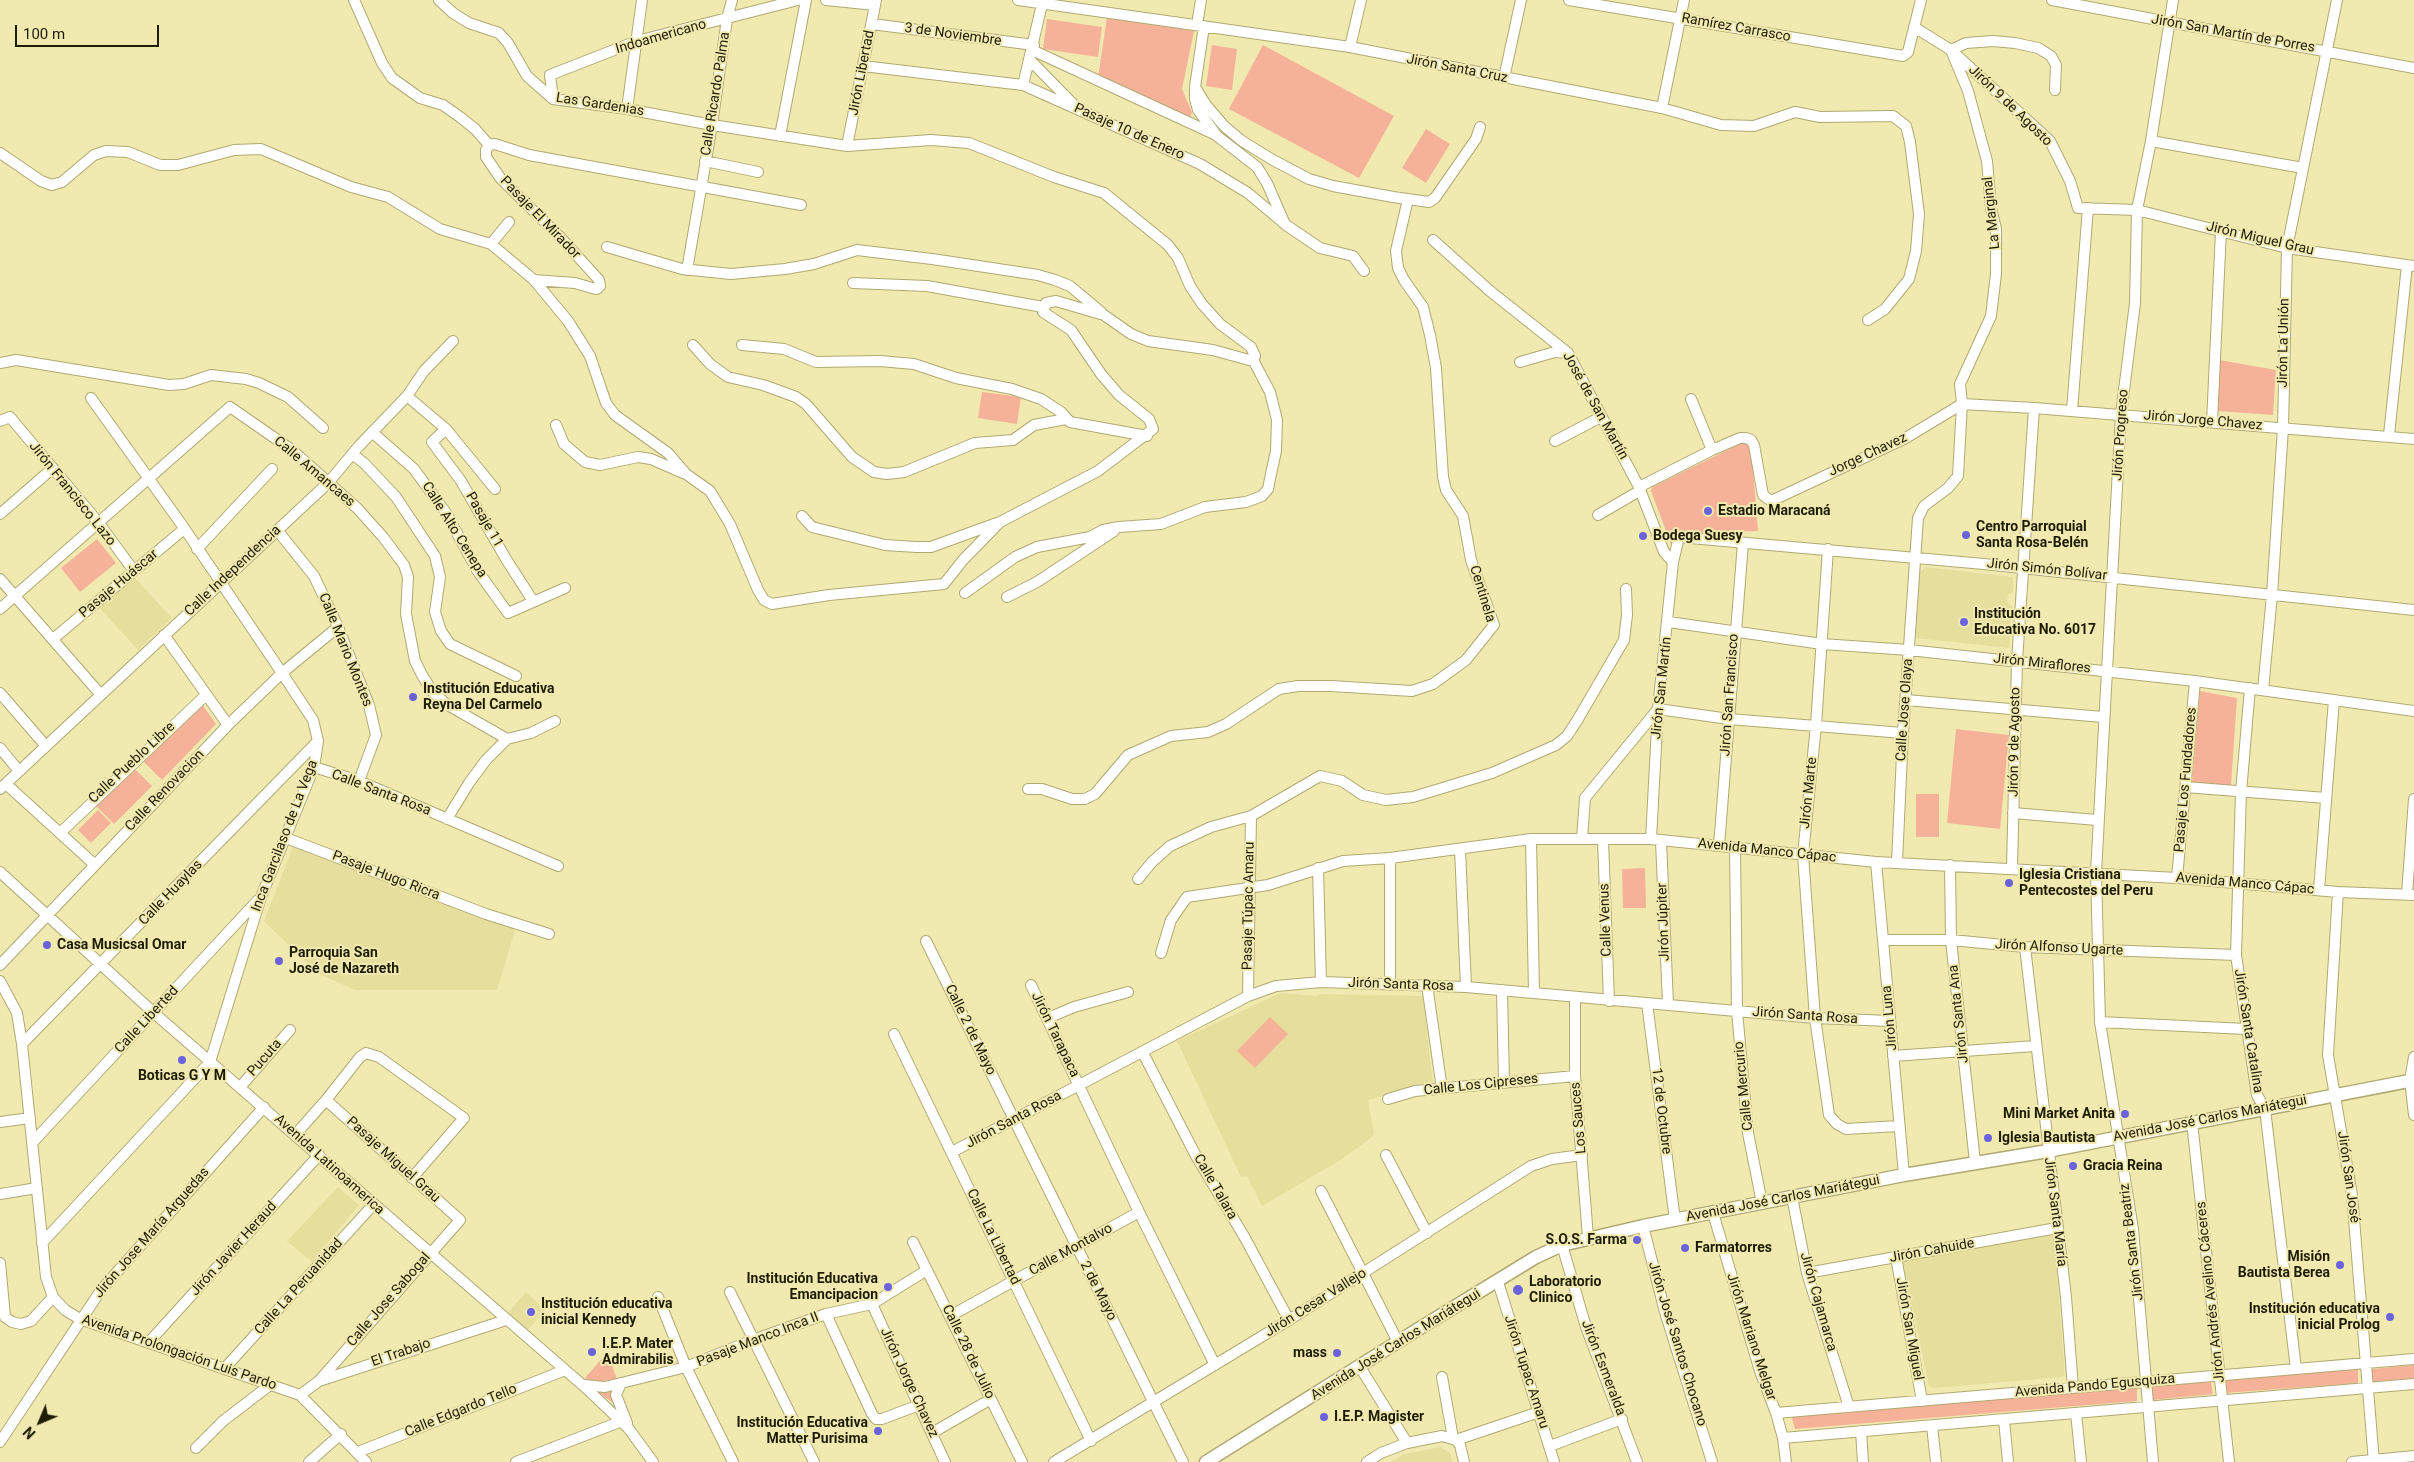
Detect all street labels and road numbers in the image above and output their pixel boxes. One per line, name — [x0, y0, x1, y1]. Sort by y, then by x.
street label: Ramírez Carrasco — [1680, 10, 1792, 46]
street label: Jirón San Martín de Porres — [2150, 11, 2316, 57]
street label: Indoamericano — [614, 16, 708, 58]
street label: 3 de Noviembre — [903, 20, 1003, 50]
street label: Jirón Libertad — [846, 29, 878, 117]
street label: Calle Ricardo Palma — [698, 31, 734, 157]
street label: Jirón Santa Cruz — [1405, 51, 1509, 87]
street label: Jirón 9 de Agosto — [1965, 62, 2055, 150]
street label: Las Gardenias — [555, 90, 645, 120]
street label: Pasaje 10 de Enero — [1071, 100, 1187, 164]
street label: Pasaje El Mirador — [496, 173, 584, 263]
street label: La Marginal — [1980, 176, 2004, 250]
street label: Jirón Miguel Grau — [2205, 218, 2315, 260]
street label: Jirón La Unión — [2275, 298, 2293, 388]
street label: José de San Martín — [1558, 349, 1632, 463]
street label: Jirón Progreso — [2109, 389, 2133, 481]
street label: Jirón Jorge Chavez — [2143, 407, 2263, 435]
street label: Jorge Chavez — [1826, 430, 1910, 480]
street label: Calle Amancaes — [270, 433, 358, 511]
street label: Jirón Francisco Lazo — [25, 439, 119, 549]
street label: Calle Alto Cenepa — [418, 479, 490, 581]
street label: Pasaje 11 — [461, 489, 507, 551]
street label: Calle Independencia — [181, 522, 285, 620]
street label: Pasaje Huáscar — [76, 546, 162, 622]
street label: Jirón Simón Bolívar — [1986, 555, 2108, 585]
street label: Centinela — [1465, 564, 1499, 624]
street label: Calle Mario Montes — [315, 591, 375, 709]
street label: Jirón San Francisco — [1717, 633, 1743, 757]
street label: Jirón San Martín — [1648, 636, 1676, 740]
street label: Jirón Miraflores — [1992, 651, 2092, 677]
street label: Calle Jose Olaya — [1893, 658, 1917, 762]
street label: Jirón 9 de Agosto — [2006, 687, 2024, 797]
street label: Pasaje Los Fundadores — [2171, 707, 2201, 853]
street label: Calle Pueblo Libre — [85, 719, 179, 807]
street label: Calle Renovacion — [122, 747, 208, 835]
street label: Jirón Marte — [1797, 756, 1821, 830]
street label: Inca Garcilaso de La Vega — [248, 758, 322, 914]
street label: Calle Santa Rosa — [329, 766, 433, 820]
street label: Avenida Manco Cápac — [1697, 835, 1837, 867]
street label: Pasaje Túpac Amaru — [1239, 842, 1259, 970]
street label: Pasaje Hugo Ricra — [330, 848, 442, 904]
street label: Calle Huaylas — [136, 857, 206, 929]
street label: Avenida Manco Cápac — [2175, 870, 2315, 898]
street label: Calle Venus — [1596, 883, 1616, 957]
street label: Jirón Júpiter — [1654, 883, 1674, 961]
street label: Jirón Alfonso Ugarte — [1994, 936, 2124, 960]
street label: Jirón Santa Ana — [1945, 964, 1973, 1064]
street label: Jirón Santa Catalina — [2230, 968, 2266, 1094]
street label: Jirón Santa Rosa — [1348, 975, 1454, 995]
street label: Calle 2 de Mayo — [941, 982, 999, 1078]
street label: Calle Liberted — [112, 983, 182, 1057]
street label: Jirón Luna — [1879, 985, 1901, 1051]
street label: Jirón Tarapaca — [1027, 990, 1083, 1080]
street label: Jirón Santa Rosa — [1752, 1004, 1858, 1028]
street label: Pucuta — [244, 1036, 286, 1080]
street label: Calle Mercurio — [1731, 1040, 1757, 1132]
street label: 12 de Octubre — [1647, 1067, 1675, 1155]
street label: Calle Los Cipreses — [1423, 1071, 1539, 1099]
street label: Los Sauces — [1568, 1081, 1590, 1155]
street label: Jirón Santa Rosa — [963, 1088, 1065, 1152]
street label: Avenida José Carlos Mariátegui — [2112, 1092, 2308, 1146]
street label: Avenida Latinoamerica — [271, 1111, 387, 1219]
street label: Pasaje Miguel Grau — [343, 1114, 443, 1206]
street label: Jirón San José — [2333, 1130, 2363, 1224]
street label: Calle Talara — [1190, 1151, 1240, 1223]
street label: Jirón Santa María — [2040, 1156, 2070, 1268]
street label: Jirón Jose María Arguedas — [91, 1164, 213, 1302]
street label: Avenida José Carlos Mariátegui — [1685, 1172, 1881, 1226]
street label: Jirón Santa Beatriz — [2116, 1183, 2148, 1301]
street label: Calle La Libertad — [963, 1186, 1023, 1288]
street label: Jirón Javier Heraud — [187, 1198, 281, 1300]
street label: Jirón Andrés Avelino Cáceres — [2193, 1201, 2229, 1383]
street label: Calle Montalvo — [1026, 1220, 1116, 1280]
street label: Calle La Peruanidad — [251, 1235, 347, 1339]
street label: Jirón Cahuide — [1888, 1235, 1976, 1267]
street label: Calle Jose Sabogal — [344, 1250, 434, 1350]
street label: Jirón Cajamarca — [1796, 1251, 1840, 1353]
street label: 2 de Mayo — [1076, 1259, 1120, 1323]
street label: Jirón José Santos Chocano — [1644, 1260, 1710, 1428]
street label: Jirón Cesar Vallejo — [1262, 1265, 1370, 1341]
street label: Jirón Mariano Melgar — [1722, 1271, 1780, 1403]
street label: Jirón San Miguel — [1892, 1276, 1926, 1382]
street label: Avenida José Carlos Mariátegui — [1308, 1286, 1484, 1404]
street label: Calle 28 de Julio — [938, 1302, 998, 1402]
street label: Pasaje Manco Inca II — [695, 1309, 821, 1371]
street label: Avenida Prolongación Luis Pardo — [79, 1312, 279, 1394]
street label: Jirón Tupac Amaru — [1500, 1313, 1552, 1431]
street label: Jirón Esmeralda — [1577, 1318, 1629, 1418]
street label: Jirón Jorge Chavez — [876, 1325, 942, 1441]
street label: El Trabajo — [369, 1335, 433, 1371]
street label: Avenida Pando Egusquiza — [2014, 1371, 2176, 1401]
street label: Calle Edgardo Tello — [402, 1381, 520, 1441]

